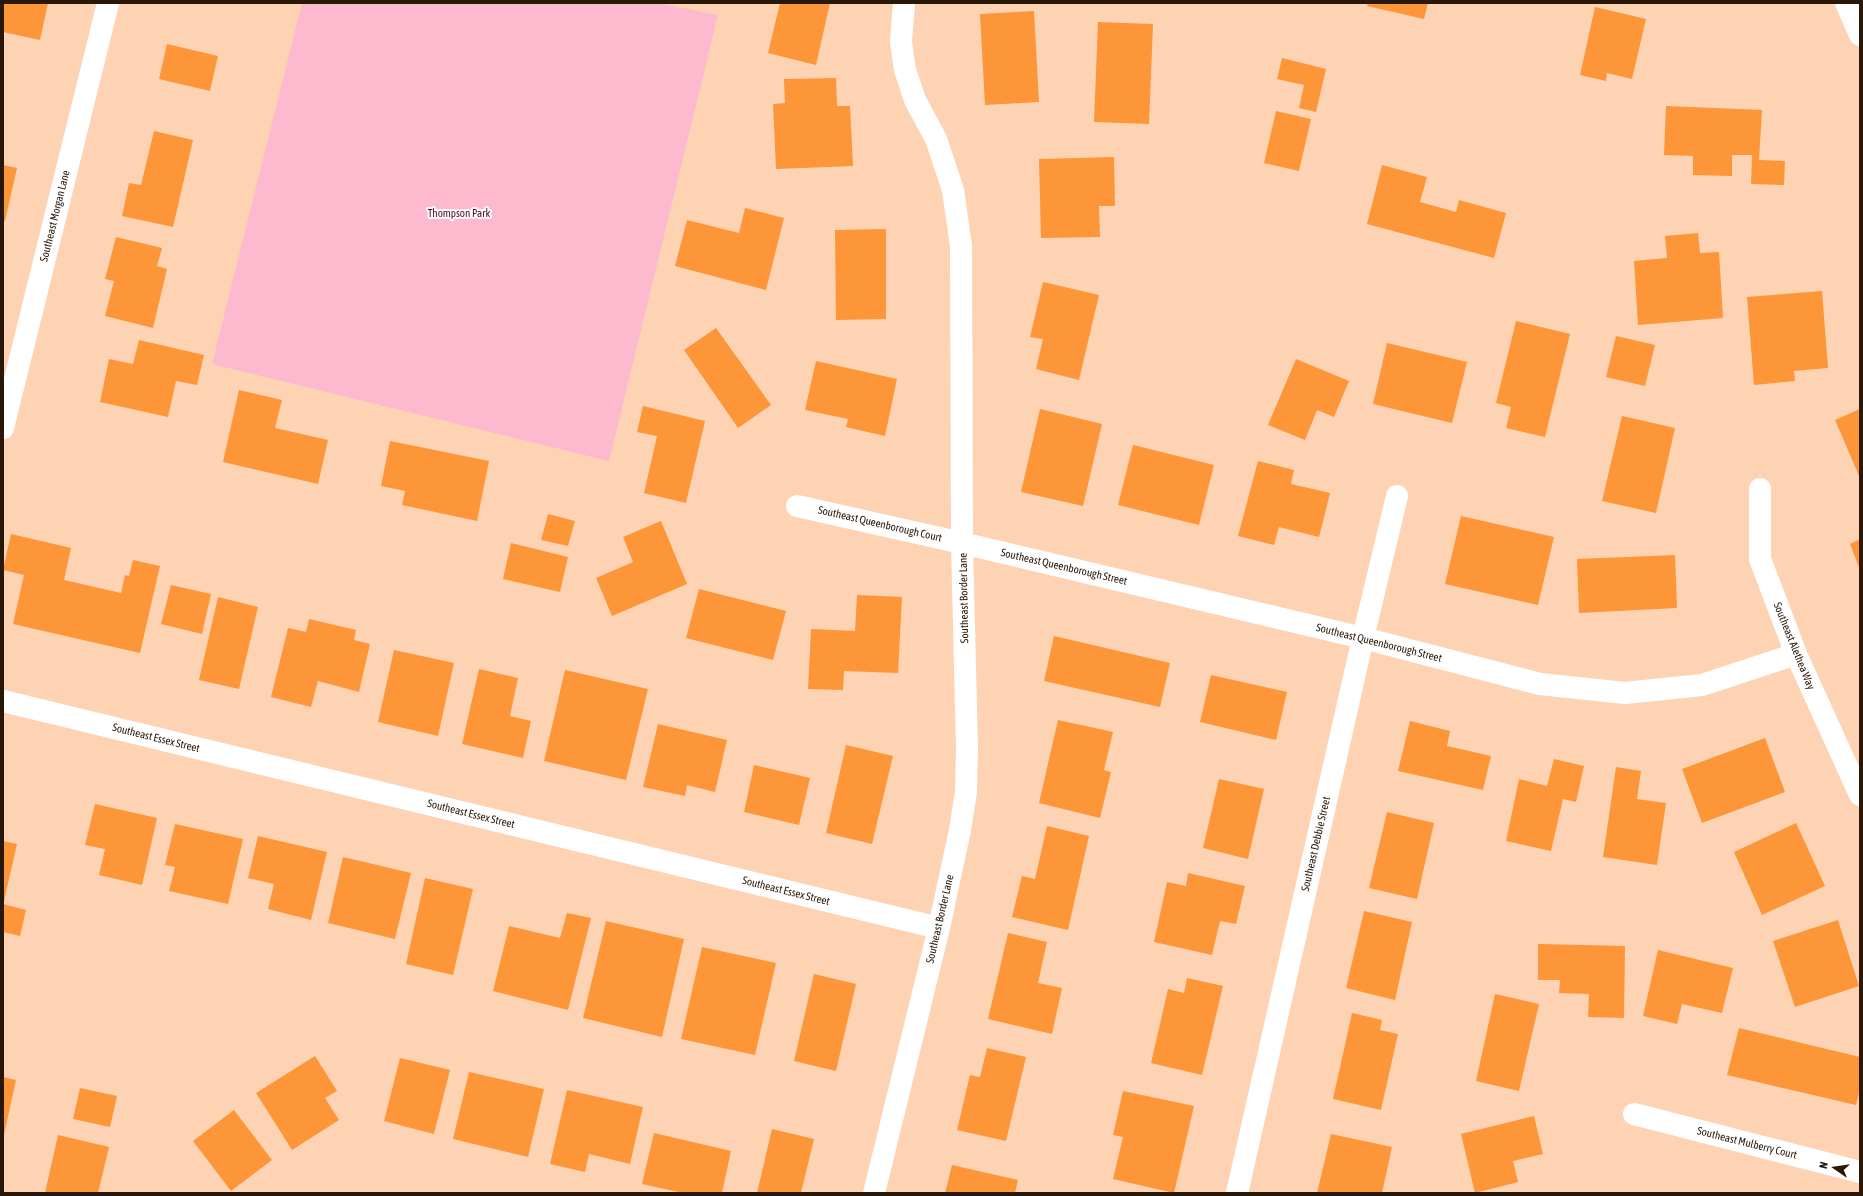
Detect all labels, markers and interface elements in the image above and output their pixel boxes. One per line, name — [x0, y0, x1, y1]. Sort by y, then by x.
street label: Southeast Morgan Lane — [37, 169, 73, 263]
park label: Thompson Park — [428, 207, 490, 221]
street label: Southeast Queenborough Court — [817, 503, 943, 545]
street label: Southeast Queenborough Street — [1000, 546, 1128, 588]
street label: Southeast Border Lane — [957, 553, 971, 643]
street label: Southeast Alethea Way — [1770, 600, 1818, 692]
street label: Southeast Queenborough Street — [1315, 621, 1443, 665]
street label: Southeast Essex Street — [111, 721, 201, 755]
street label: Southeast Debbie Street — [1299, 795, 1333, 893]
street label: Southeast Essex Street — [426, 797, 516, 831]
street label: Southeast Border Lane — [923, 873, 957, 965]
street label: Southeast Essex Street — [741, 874, 831, 908]
street label: Southeast Mulberry Court — [1696, 1124, 1798, 1162]
north arrow — [1815, 1148, 1855, 1188]
text: N — [1817, 1161, 1830, 1170]

